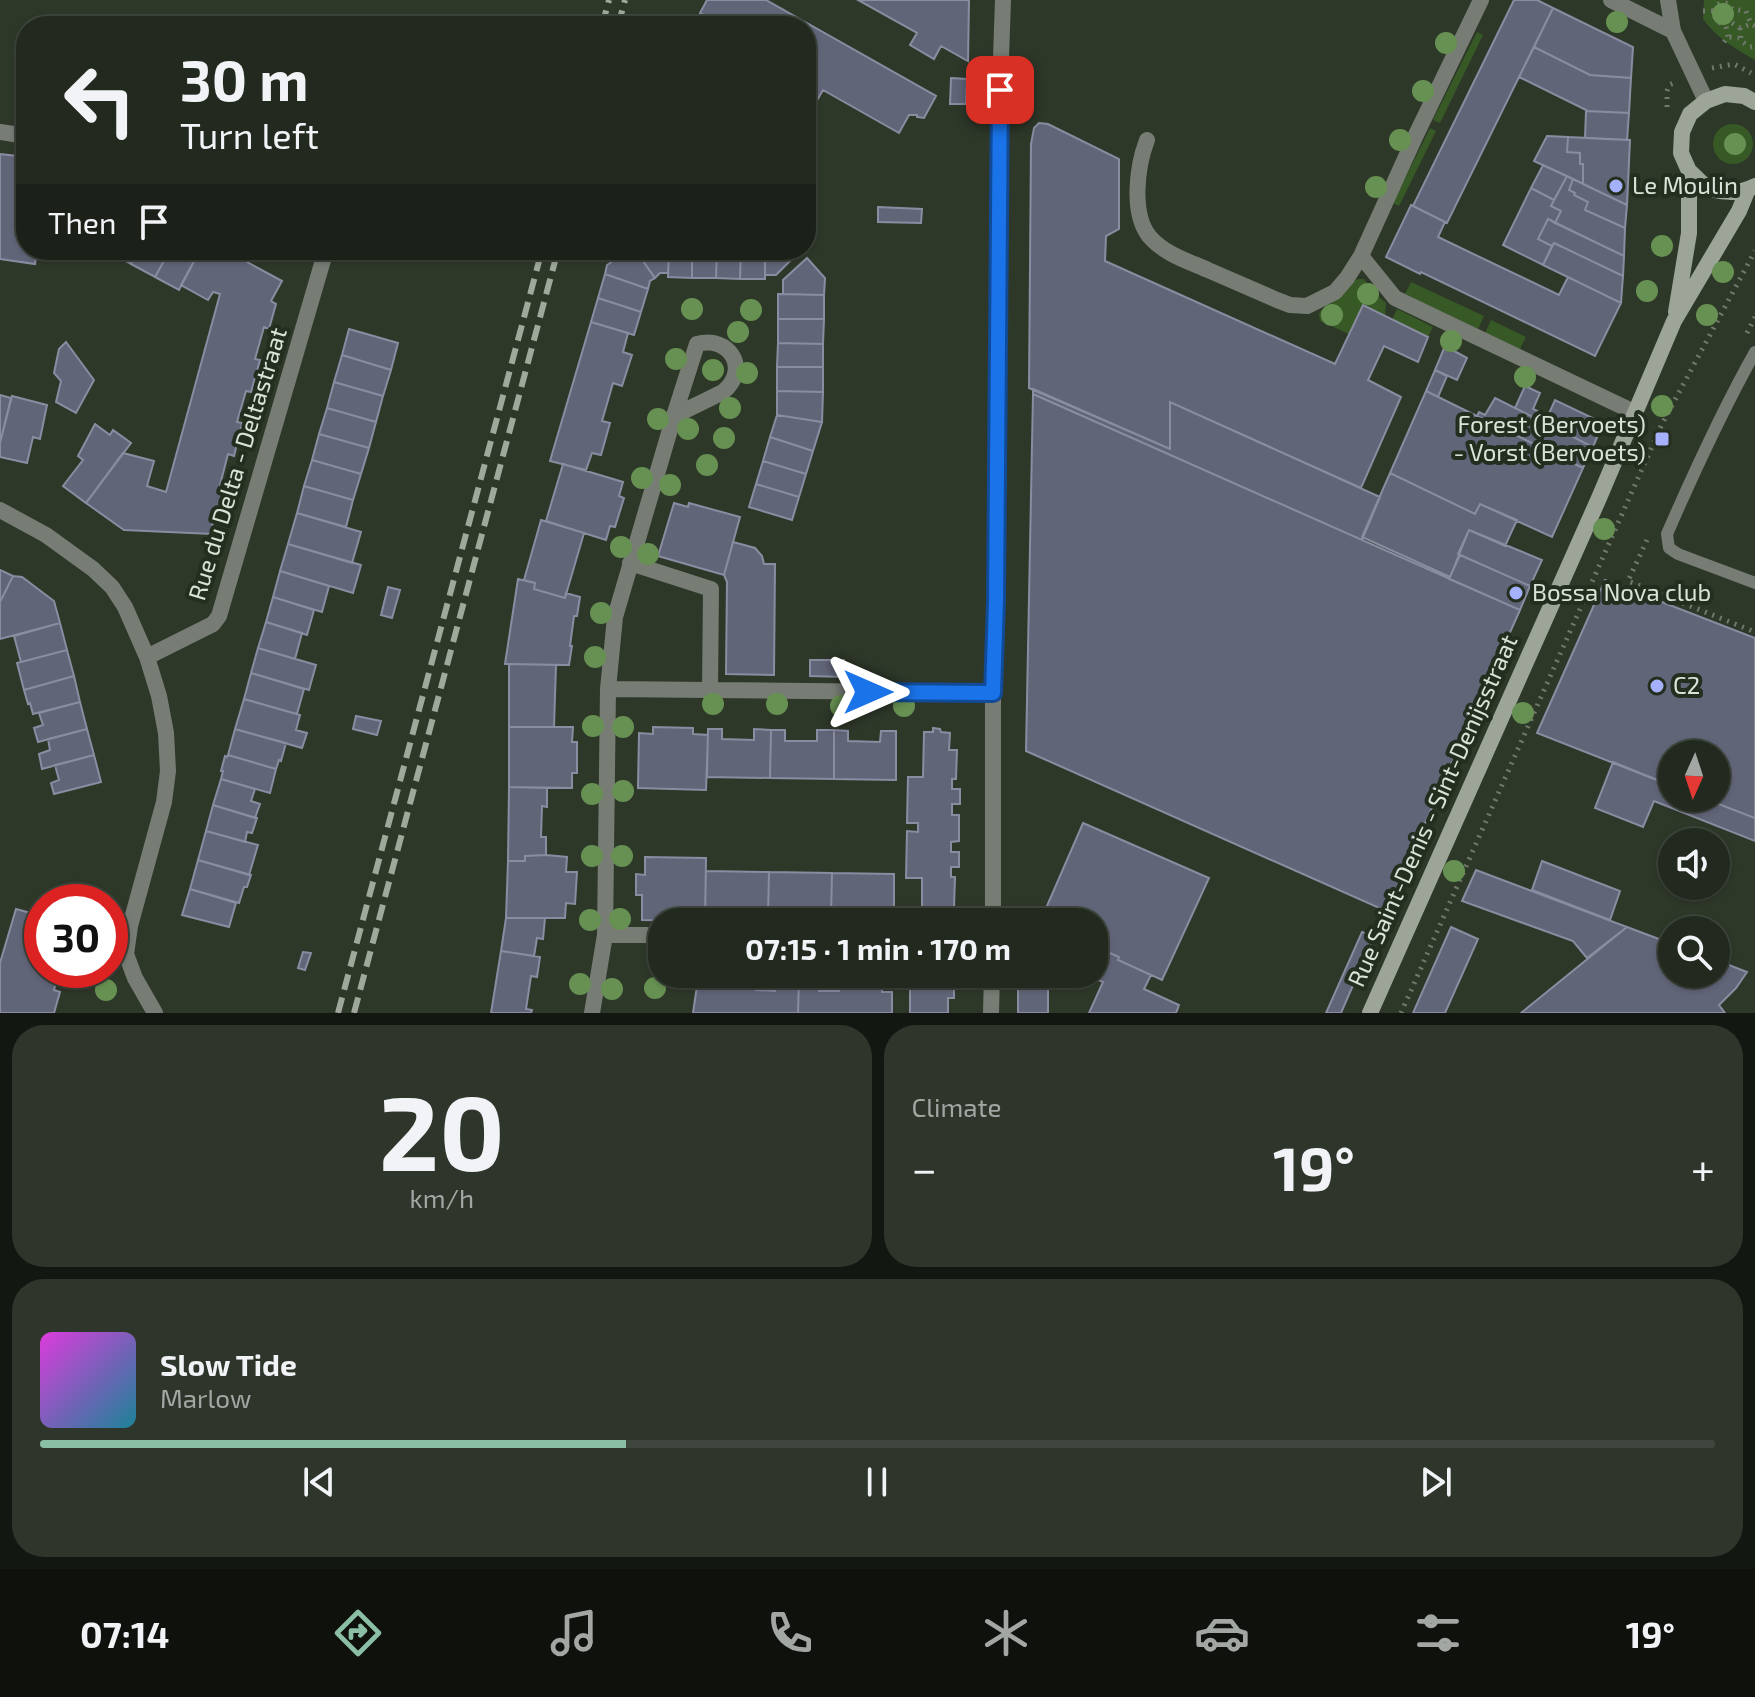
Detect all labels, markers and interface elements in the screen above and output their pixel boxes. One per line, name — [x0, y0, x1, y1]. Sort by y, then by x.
text: 30 m — [180, 45, 309, 112]
icon: left — [48, 48, 152, 152]
pin — [966, 56, 1034, 124]
icon: arrive — [978, 68, 1022, 112]
text: Turn left — [180, 113, 319, 156]
place label: Le Moulin — [1632, 170, 1738, 199]
marker: Le Moulin — [1607, 177, 1625, 195]
icon: arrive — [132, 200, 176, 244]
text: Then — [48, 204, 116, 240]
street label: Rue du Delta - Deltastraat — [181, 324, 292, 603]
place label: Forest (Bervoets) - Vorst (Bervoets) — [1453, 409, 1646, 466]
marker: Forest (Bervoets) - Vorst (Bervoets) — [1653, 430, 1671, 448]
place label: Bossa Nova club — [1532, 577, 1711, 606]
marker: Bossa Nova club — [1507, 584, 1525, 602]
street label: Rue Saint-Denis - Sint-Denijsstraat — [1341, 630, 1523, 991]
position arrow — [826, 650, 910, 734]
place label: C2 — [1673, 670, 1700, 699]
marker: C2 — [1648, 677, 1666, 695]
north arrow — [1658, 740, 1730, 812]
map controls — [1658, 740, 1730, 988]
button: sound — [1658, 828, 1730, 900]
speed limit sign: 30 — [24, 884, 128, 988]
button: search — [1658, 916, 1730, 988]
text: 07:15 · 1 min · 170 m — [745, 930, 1011, 966]
text: 20 — [379, 1067, 505, 1192]
text: Climate — [912, 1091, 1001, 1122]
text: 19° — [1273, 1131, 1355, 1203]
text: − — [912, 1141, 937, 1194]
text: + — [1691, 1141, 1715, 1194]
text: km/h — [409, 1182, 474, 1213]
text: Slow Tide — [160, 1346, 297, 1382]
text: Marlow — [160, 1382, 251, 1413]
icon: previous — [297, 1460, 341, 1504]
icon: pause — [855, 1460, 899, 1504]
icon: next — [1414, 1460, 1458, 1504]
icon: directions — [330, 1605, 386, 1661]
icon: music — [546, 1605, 602, 1661]
icon: phone — [762, 1605, 818, 1661]
icon: climate — [978, 1605, 1034, 1661]
icon: car — [1194, 1605, 1250, 1661]
icon: filters — [1410, 1605, 1466, 1661]
text: 07:14 — [80, 1612, 169, 1655]
text: 19° — [1626, 1612, 1675, 1655]

